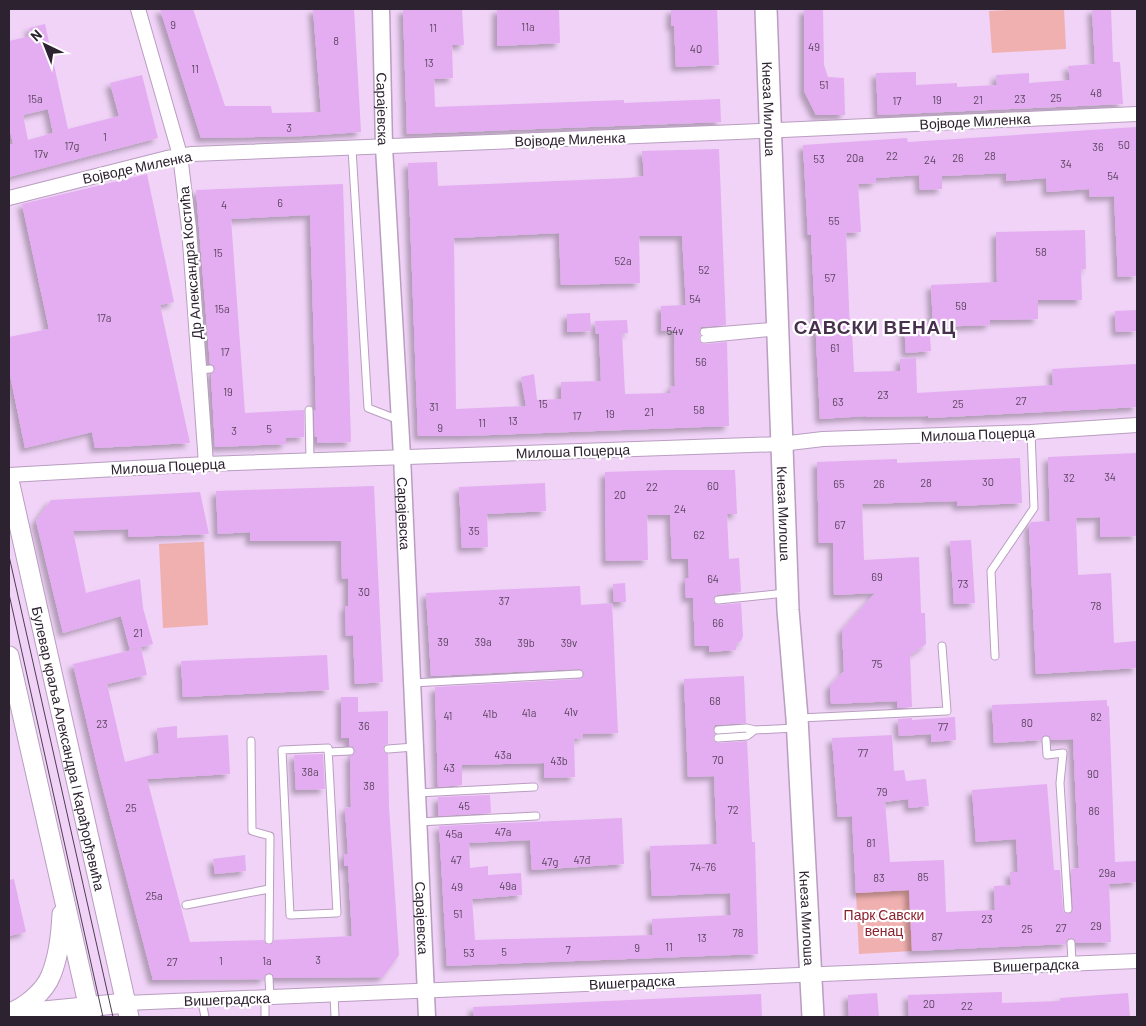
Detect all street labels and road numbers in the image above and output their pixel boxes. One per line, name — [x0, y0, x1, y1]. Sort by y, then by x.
street label: Кнеза Милоша — [759, 61, 780, 157]
street label: Сарајевска — [374, 72, 392, 146]
street label: Војводе Миленка — [919, 110, 1031, 132]
street label: Војводе Миленка — [514, 129, 626, 149]
street label: Војводе Миленка — [81, 147, 193, 187]
street label: Др Александра Костића — [175, 186, 205, 340]
street label: Милоша Поцерца — [920, 423, 1036, 444]
street label: Милоша Поцерца — [515, 440, 631, 461]
street label: Милоша Поцерца — [110, 455, 226, 477]
street label: Кнеза Милоша — [774, 466, 795, 562]
street label: Сарајевска — [394, 476, 415, 550]
street label: Булевар краља Александра I Карађорђевића — [29, 605, 109, 892]
street label: Кнеза Милоша — [797, 870, 819, 966]
street label: Сарајевска — [412, 881, 433, 955]
street label: Вишеградска — [993, 955, 1080, 975]
street label: Вишеградска — [588, 971, 676, 993]
street label: Вишеградска — [184, 989, 271, 1009]

